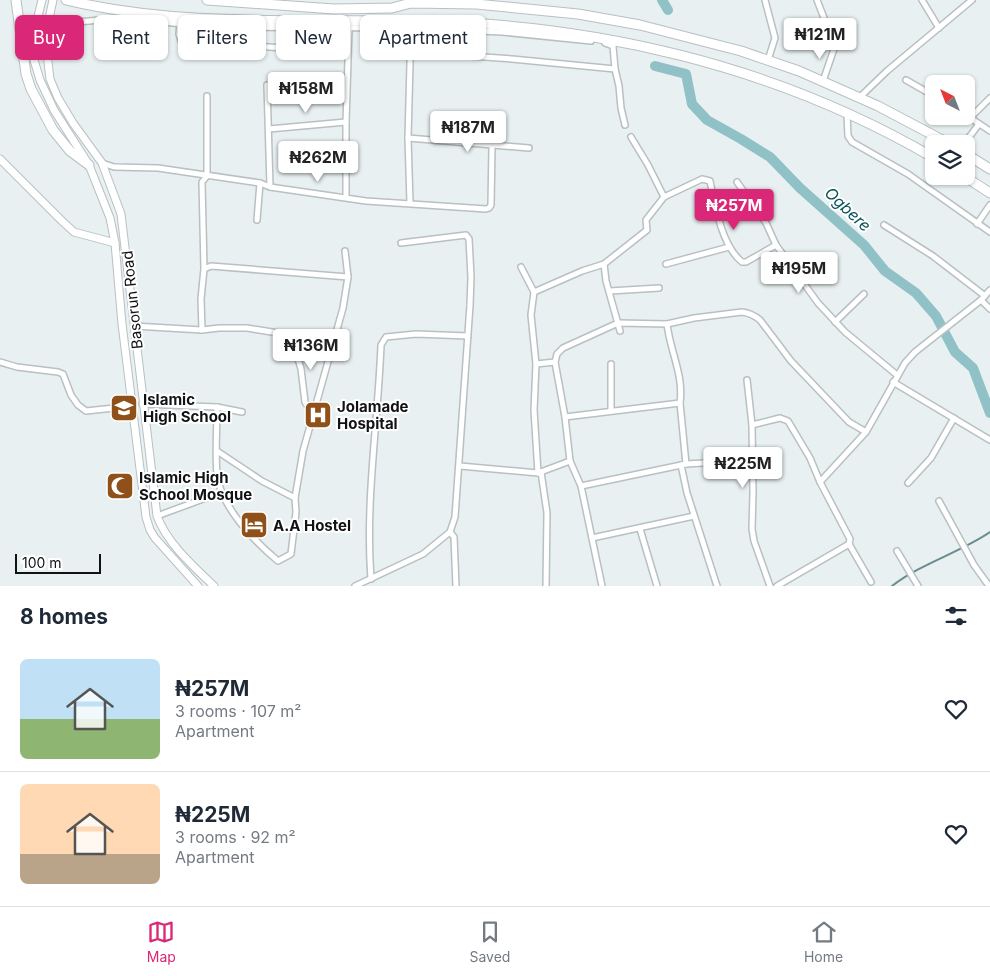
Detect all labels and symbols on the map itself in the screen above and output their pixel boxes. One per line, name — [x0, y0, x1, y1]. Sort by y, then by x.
pin: ₦121M — [785, 18, 855, 60]
pin: ₦158M — [271, 72, 341, 114]
north arrow — [925, 75, 975, 125]
pin: ₦187M — [433, 110, 503, 153]
pin: ₦262M — [283, 140, 353, 183]
water label: Ogbere — [821, 183, 875, 235]
pin: ₦257M — [699, 188, 769, 231]
street label: Basorun Road — [117, 250, 147, 350]
pin: ₦195M — [764, 252, 834, 294]
pin: ₦136M — [276, 328, 346, 371]
place label: Islamic High School — [143, 390, 231, 426]
school or university icon: Islamic High School — [109, 393, 139, 423]
place label: Jolamade Hospital — [337, 397, 409, 433]
hospital icon: Jolamade Hospital — [303, 400, 333, 430]
pin: ₦225M — [708, 446, 778, 489]
place label: Islamic High School Mosque — [139, 468, 252, 504]
mosque icon: Islamic High School Mosque — [105, 471, 135, 501]
hotel icon: A.A Hostel — [239, 510, 269, 540]
place label: A.A Hostel — [273, 516, 351, 535]
scale bar — [15, 551, 101, 574]

